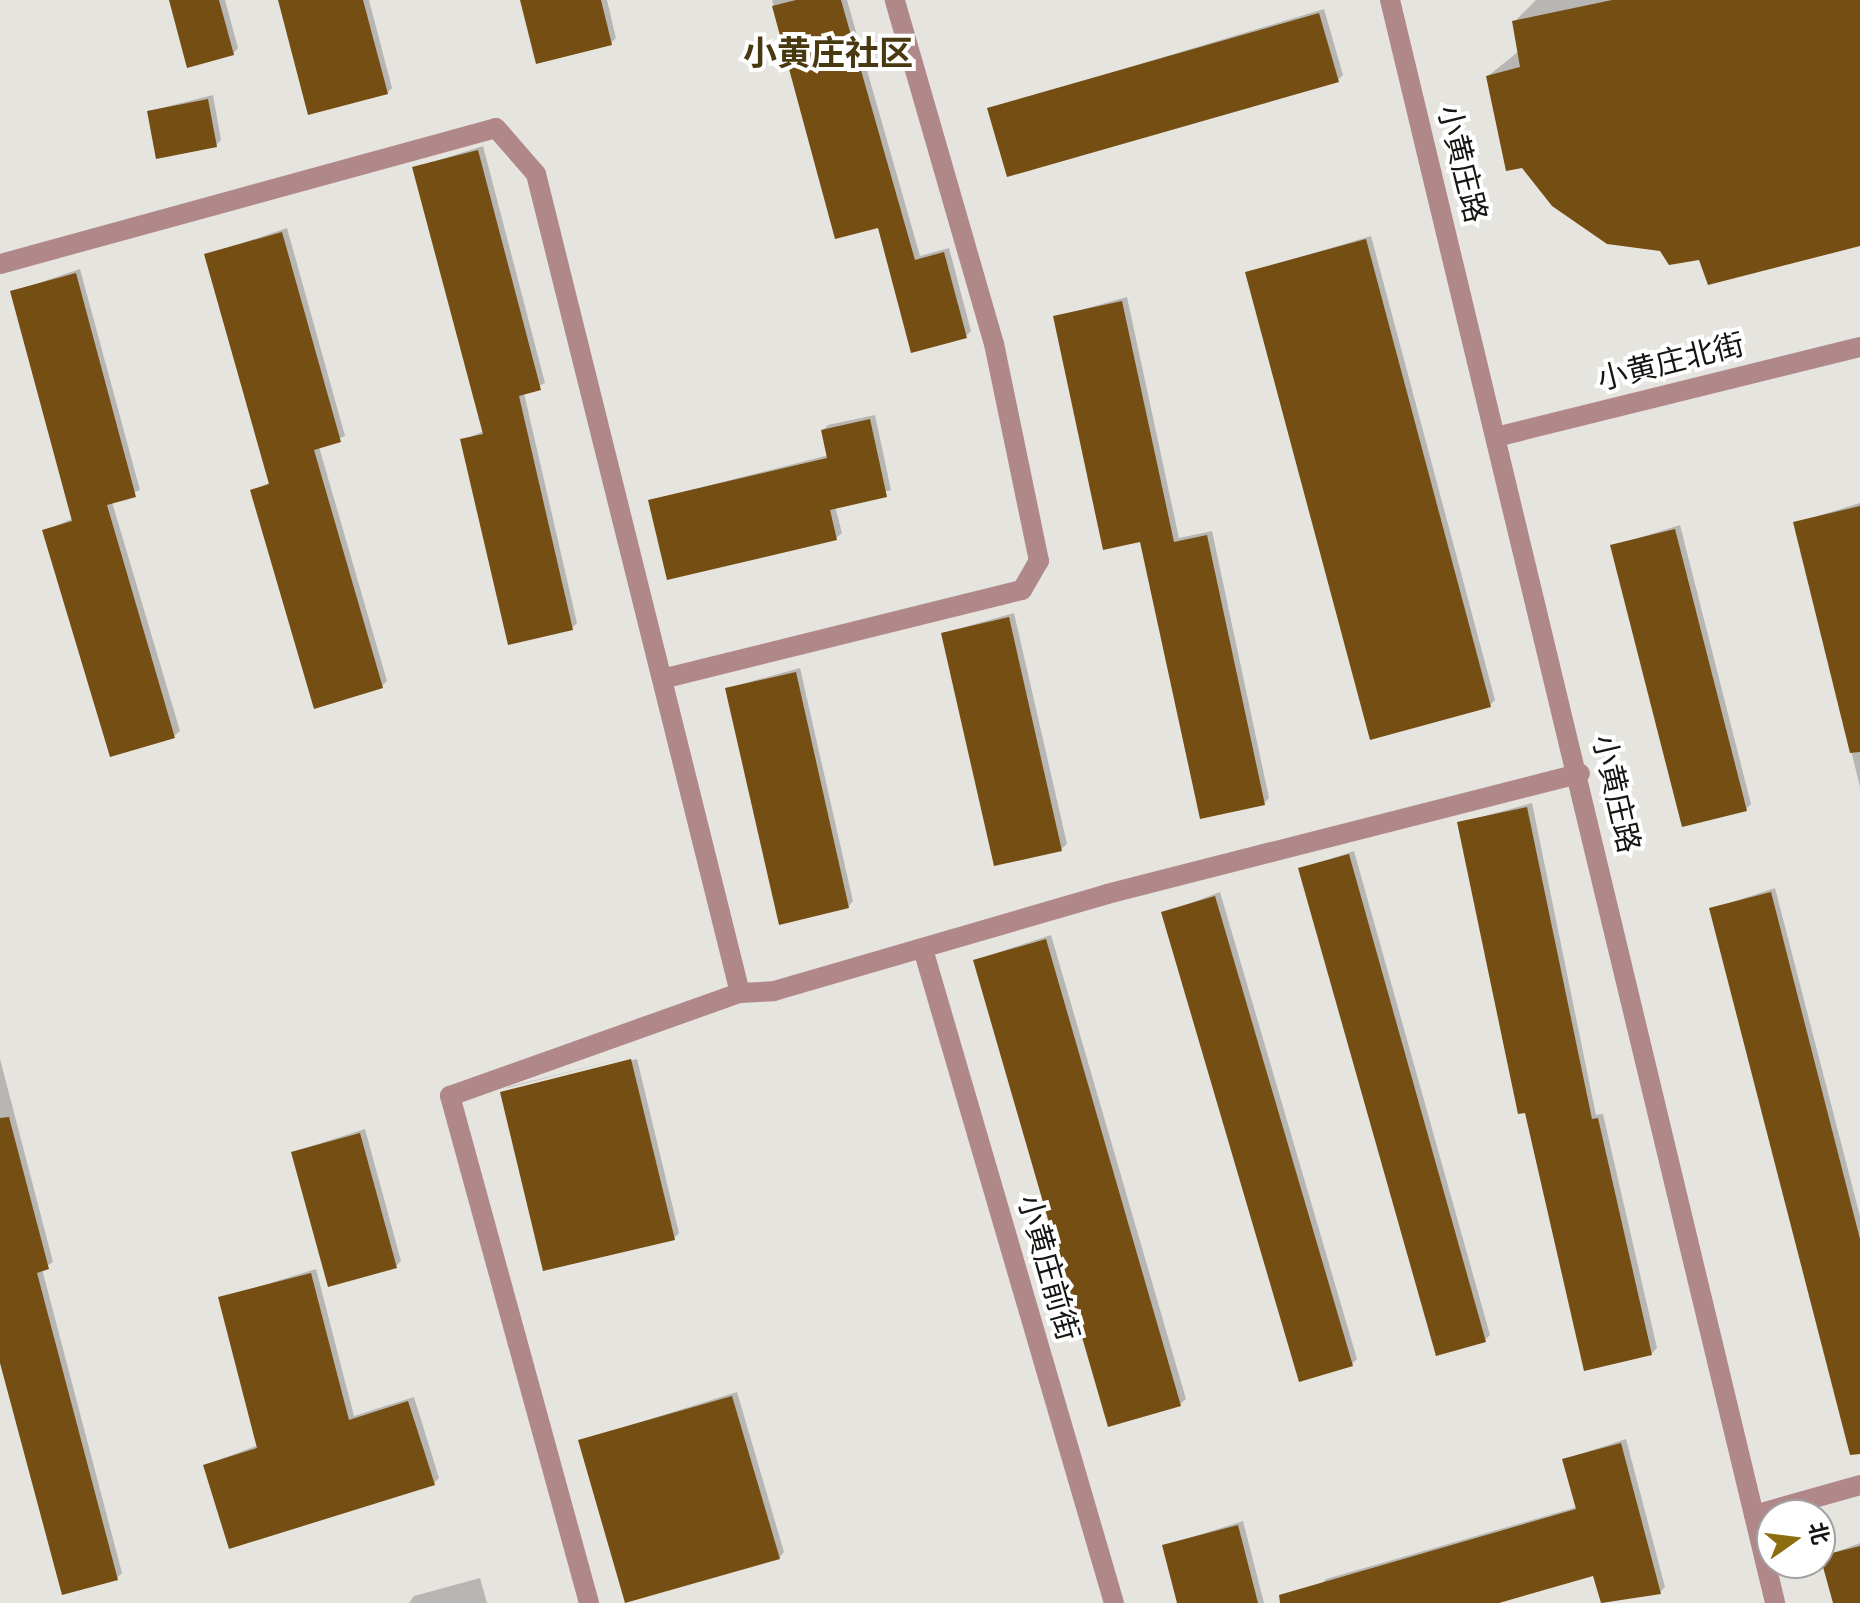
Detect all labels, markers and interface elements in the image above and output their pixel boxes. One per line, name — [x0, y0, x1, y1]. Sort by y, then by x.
district label: 小黄庄社区 — [743, 35, 913, 75]
street label: 小黄庄路 — [1429, 101, 1493, 227]
street label: 小黄庄北街 — [1594, 327, 1748, 399]
street label: 小黄庄路 — [1584, 731, 1646, 857]
street label: 小黄庄前街 — [1009, 1191, 1085, 1345]
north arrow — [1756, 1499, 1836, 1579]
text: 北 — [1802, 1520, 1834, 1547]

